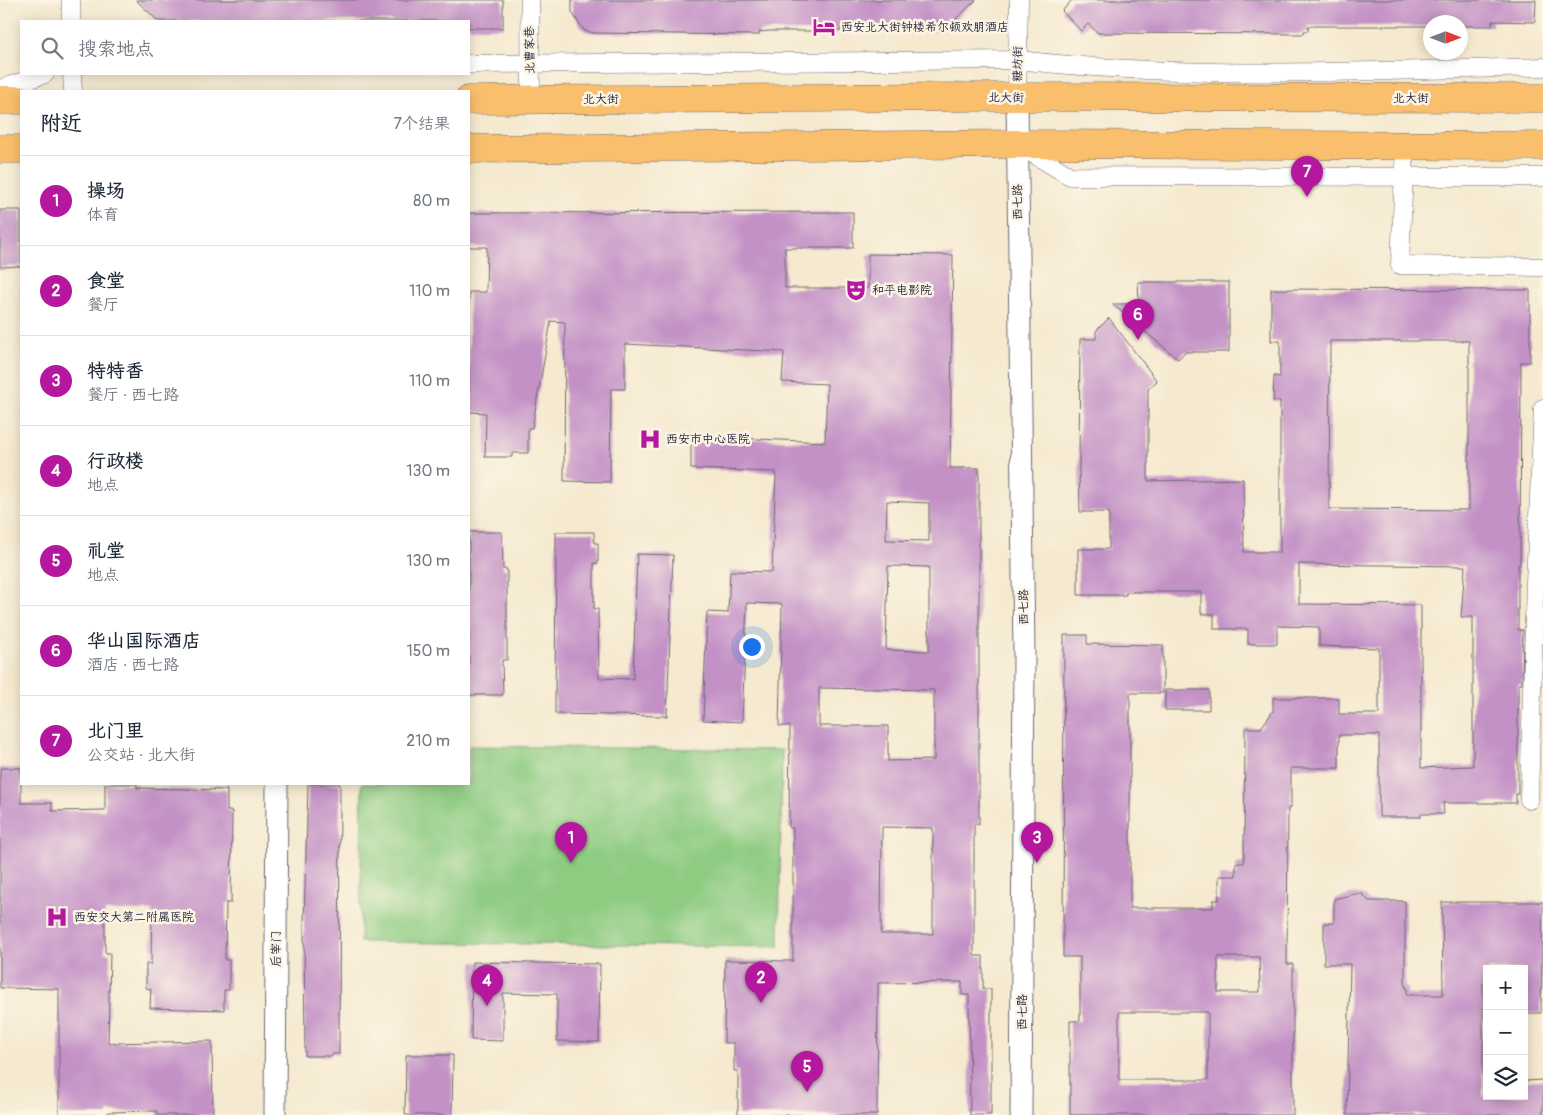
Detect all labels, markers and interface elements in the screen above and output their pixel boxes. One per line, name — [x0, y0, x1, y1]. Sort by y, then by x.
hotel icon: 西安北大街钟楼希尔顿欢朋酒店 — [811, 14, 837, 40]
north arrow — [1423, 15, 1468, 60]
search box — [20, 20, 470, 75]
place label: 西安北大街钟楼希尔顿欢朋酒店 — [841, 20, 1009, 35]
street label: 北曹家巷 — [522, 26, 538, 74]
icon: search — [38, 34, 66, 62]
text: 搜索地点 — [78, 37, 154, 61]
street label: 糖坊街 — [1010, 46, 1026, 82]
street label: 北大街 — [988, 90, 1024, 106]
street label: 北大街 — [1393, 91, 1429, 106]
street label: 北大街 — [583, 92, 619, 107]
text: 附近 — [40, 110, 82, 137]
text: 7个结果 — [394, 114, 450, 134]
pin: 7 — [1291, 156, 1323, 197]
text: 操场 — [87, 179, 125, 203]
street label: 西七路 — [1010, 184, 1026, 220]
text: 1 — [53, 191, 59, 211]
text: 80 m — [413, 191, 450, 211]
text: 体育 — [87, 205, 119, 225]
text: 食堂 — [87, 269, 125, 293]
theatre icon: 和平电影院 — [843, 277, 869, 303]
text: 2 — [52, 281, 60, 301]
text: 110 m — [409, 281, 450, 301]
place label: 和平电影院 — [872, 283, 932, 298]
text: 餐厅 — [87, 295, 119, 315]
pin: 6 — [1122, 299, 1154, 340]
text: 特特香 — [87, 359, 144, 383]
text: 3 — [52, 371, 60, 391]
text: 110 m — [409, 371, 450, 391]
text: 餐厅 · 西七路 — [87, 385, 179, 405]
hospital icon: 西安市中心医院 — [637, 426, 663, 452]
place label: 西安市中心医院 — [666, 432, 750, 447]
text: 行政楼 — [87, 449, 144, 473]
text: 4 — [51, 461, 61, 481]
text: 130 m — [406, 461, 450, 481]
text: 地点 — [87, 475, 119, 495]
text: 礼堂 — [87, 539, 125, 563]
text: 5 — [52, 551, 60, 571]
text: 130 m — [406, 551, 450, 571]
text: 地点 — [87, 565, 119, 585]
street label: 西七路 — [1016, 589, 1032, 625]
text: 华山国际酒店 — [87, 629, 201, 653]
your location — [739, 634, 765, 660]
text: 6 — [51, 641, 61, 661]
text: 150 m — [406, 641, 450, 661]
text: 酒店 · 西七路 — [87, 655, 179, 675]
text: 北门里 — [87, 719, 144, 743]
text: 7 — [52, 731, 60, 751]
text: 210 m — [406, 731, 450, 751]
text: 公交站 · 北大街 — [87, 745, 195, 765]
pin: 1 — [555, 822, 587, 863]
pin: 3 — [1021, 822, 1053, 863]
hospital icon: 西安交大第二附属医院 — [44, 904, 70, 930]
place label: 西安交大第二附属医院 — [74, 910, 194, 925]
street label: 后宰门 — [269, 931, 284, 967]
pin: 2 — [745, 962, 777, 1003]
pin: 4 — [471, 965, 503, 1006]
map controls — [1483, 965, 1528, 1100]
button: + — [1483, 965, 1528, 1010]
street label: 西七路 — [1015, 994, 1030, 1030]
button: − — [1483, 1010, 1528, 1055]
pin: 5 — [791, 1051, 823, 1092]
button: layers — [1483, 1055, 1528, 1100]

